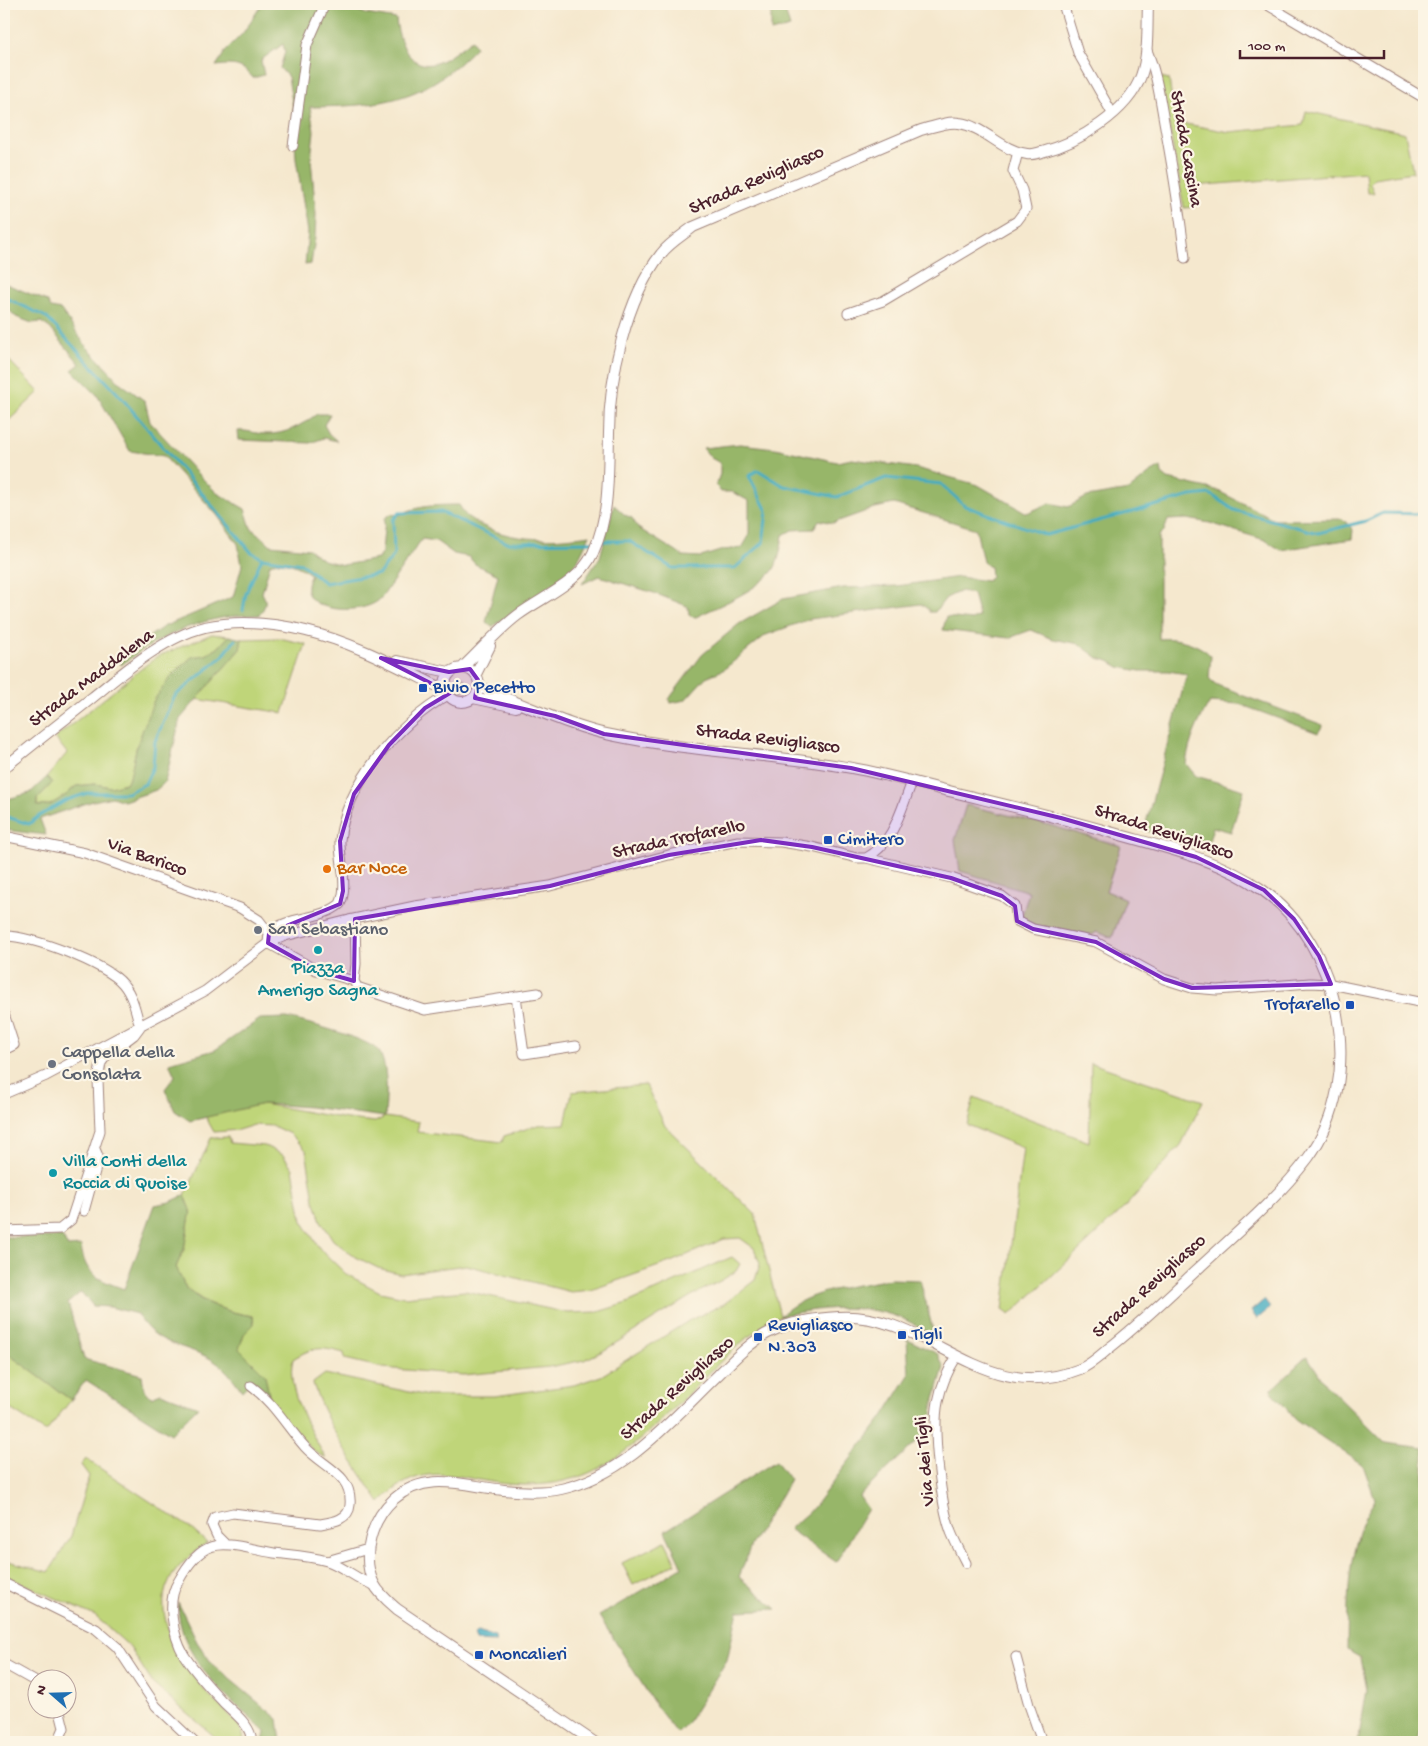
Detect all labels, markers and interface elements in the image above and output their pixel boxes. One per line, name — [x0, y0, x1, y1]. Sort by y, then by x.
scale bar — [1240, 28, 1384, 60]
text: 100 m — [1247, 38, 1286, 56]
street label: Strada Cascina — [1163, 89, 1207, 211]
street label: Strada Revigliasco — [686, 141, 828, 221]
street label: Strada Maddalena — [25, 624, 160, 733]
place label: Bivio Pecetto — [432, 677, 536, 700]
marker: Bivio Pecetto — [417, 682, 429, 694]
street label: Strada Revigliasco — [695, 720, 842, 760]
street label: Strada Revigliasco — [1091, 800, 1237, 866]
street label: Strada Trofarello — [611, 815, 748, 865]
place label: Cimitero — [838, 829, 904, 852]
street label: Via Baricco — [103, 833, 190, 883]
marker: Cimitero — [822, 834, 834, 846]
place label: Bar Noce — [336, 858, 407, 881]
marker: Bar Noce — [321, 863, 333, 875]
place label: San Sebastiano — [268, 919, 389, 942]
marker: San Sebastiano — [252, 924, 264, 936]
marker: Piazza Amerigo Sagna — [312, 944, 324, 956]
place label: Piazza Amerigo Sagna — [258, 958, 380, 1003]
place label: Trofarello — [1264, 994, 1340, 1017]
marker: Trofarello — [1344, 999, 1356, 1011]
place label: Cappella della Consolata — [62, 1042, 176, 1087]
marker: Cappella della Consolata — [46, 1058, 58, 1070]
place label: Villa Conti della Roccia di Quoise — [62, 1151, 188, 1196]
marker: Villa Conti della Roccia di Quoise — [47, 1167, 59, 1179]
street label: Strada Revigliasco — [1088, 1230, 1212, 1344]
place label: Revigliasco N.303 — [768, 1315, 853, 1360]
place label: Tigli — [911, 1324, 943, 1347]
marker: Tigli — [896, 1329, 908, 1341]
marker: Revigliasco N.303 — [752, 1331, 764, 1343]
street label: Strada Revigliasco — [616, 1332, 740, 1446]
street label: Via dei Tigli — [911, 1415, 941, 1508]
place label: Moncalieri — [489, 1644, 567, 1667]
marker: Moncalieri — [473, 1649, 485, 1661]
north arrow — [28, 1668, 78, 1718]
text: N — [33, 1683, 52, 1698]

